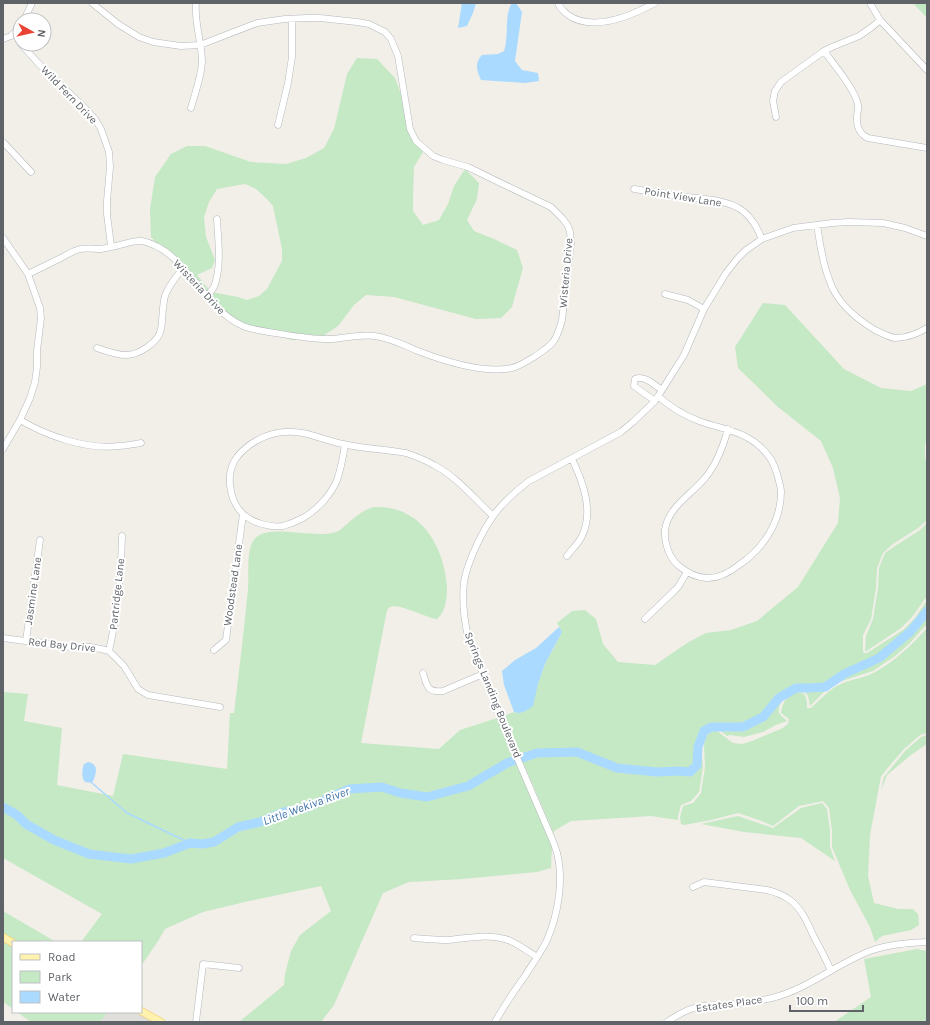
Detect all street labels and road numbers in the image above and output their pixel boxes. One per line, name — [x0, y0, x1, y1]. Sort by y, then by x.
street label: Wild Fern Drive — [38, 63, 100, 127]
street label: Point View Lane — [643, 184, 723, 210]
street label: Wisteria Drive — [556, 237, 576, 309]
street label: Wisteria Drive — [170, 257, 228, 317]
street label: Woodstead Lane — [221, 543, 245, 627]
street label: Jasmine Lane — [22, 556, 44, 626]
street label: Partridge Lane — [107, 557, 127, 630]
street label: Springs Landing Boulevard — [462, 630, 524, 760]
street label: Red Bay Drive — [28, 635, 97, 655]
street label: Estates Place — [695, 993, 763, 1015]

